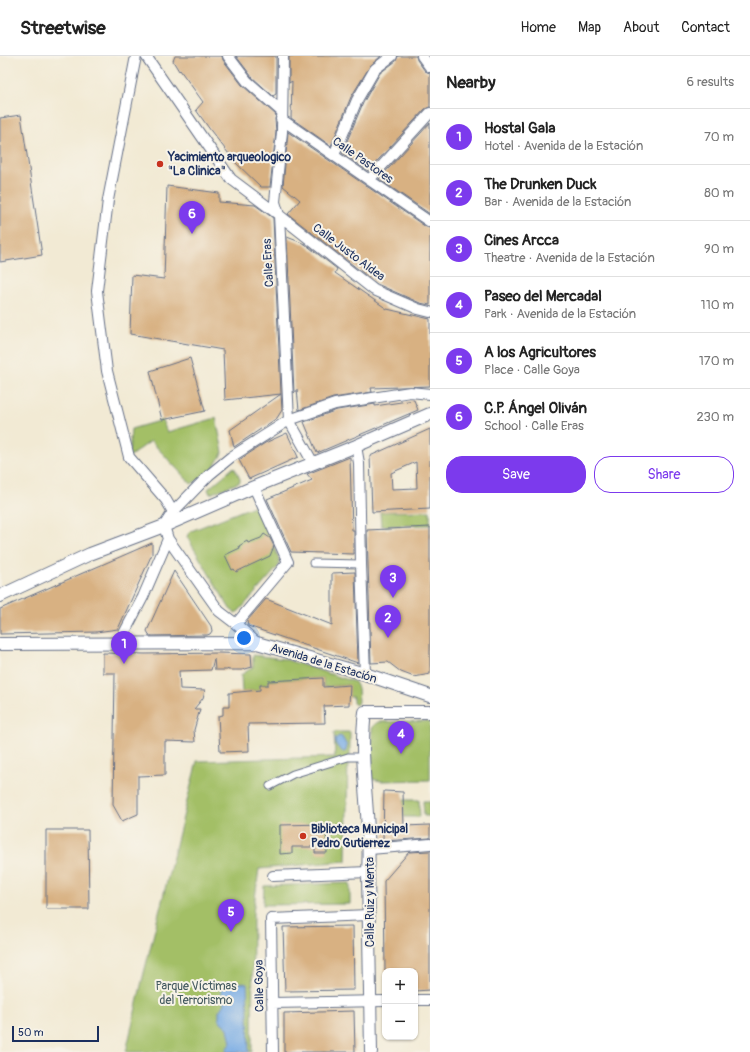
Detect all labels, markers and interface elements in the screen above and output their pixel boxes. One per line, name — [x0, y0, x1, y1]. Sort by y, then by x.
text: Streetwise — [20, 16, 106, 40]
text: Home — [521, 19, 556, 36]
text: Map — [578, 19, 601, 36]
text: About — [623, 19, 659, 36]
text: Contact — [681, 19, 730, 36]
text: Nearby — [446, 72, 495, 93]
text: 6 results — [687, 74, 734, 90]
text: Hostal Gala — [484, 119, 556, 138]
text: 1 — [456, 129, 462, 145]
text: 70 m — [704, 129, 734, 145]
street label: Calle Pastores — [329, 134, 397, 187]
text: Hotel · Avenida de la Estación — [484, 138, 643, 154]
place label: Yacimiento arqueologico "La Clinica" — [167, 150, 291, 179]
marker: Yacimiento arqueologico "La Clinica" — [155, 159, 165, 169]
text: The Drunken Duck — [484, 175, 596, 194]
text: 2 — [455, 185, 463, 201]
text: 80 m — [704, 185, 734, 201]
text: Bar · Avenida de la Estación — [484, 194, 631, 210]
pin: 6 — [179, 201, 205, 234]
street label: Calle Justo Aldea — [310, 220, 388, 285]
text: Cines Arcca — [484, 231, 559, 250]
street label: Calle Eras — [260, 238, 277, 288]
text: 3 — [455, 241, 463, 257]
text: 90 m — [704, 241, 734, 257]
text: Theatre · Avenida de la Estación — [484, 250, 655, 266]
text: Paseo del Mercadal — [484, 287, 602, 306]
text: 4 — [455, 297, 463, 313]
text: 110 m — [701, 297, 734, 313]
text: Park · Avenida de la Estación — [484, 306, 636, 322]
text: A los Agricultores — [484, 343, 596, 362]
text: 5 — [455, 353, 463, 369]
text: 170 m — [699, 353, 734, 369]
text: Place · Calle Goya — [484, 362, 580, 378]
text: C.P. Ángel Oliván — [484, 399, 587, 418]
text: 6 — [455, 409, 463, 425]
text: 230 m — [697, 409, 734, 425]
text: School · Calle Eras — [484, 418, 584, 434]
button: Save — [446, 456, 586, 493]
button: Share — [594, 456, 734, 493]
pin: 3 — [380, 565, 406, 598]
pin: 2 — [375, 605, 401, 638]
your location — [234, 628, 254, 648]
pin: 1 — [111, 631, 137, 664]
street label: Avenida de la Estación — [269, 640, 379, 687]
pin: 4 — [388, 721, 414, 754]
place label: Biblioteca Municipal Pedro Gutierrez — [311, 822, 408, 851]
marker: Biblioteca Municipal Pedro Gutierrez — [298, 831, 308, 841]
street label: Calle Ruiz y Menta — [363, 856, 378, 947]
pin: 5 — [218, 899, 244, 932]
street label: Calle Goya — [252, 959, 267, 1012]
map controls — [382, 968, 418, 1040]
button: + — [382, 968, 418, 1004]
park label: Parque Víctimas del Terrorismo — [155, 979, 237, 1008]
button: − — [382, 1004, 418, 1040]
scale bar — [12, 1024, 99, 1043]
text: 50 m — [18, 1026, 44, 1039]

